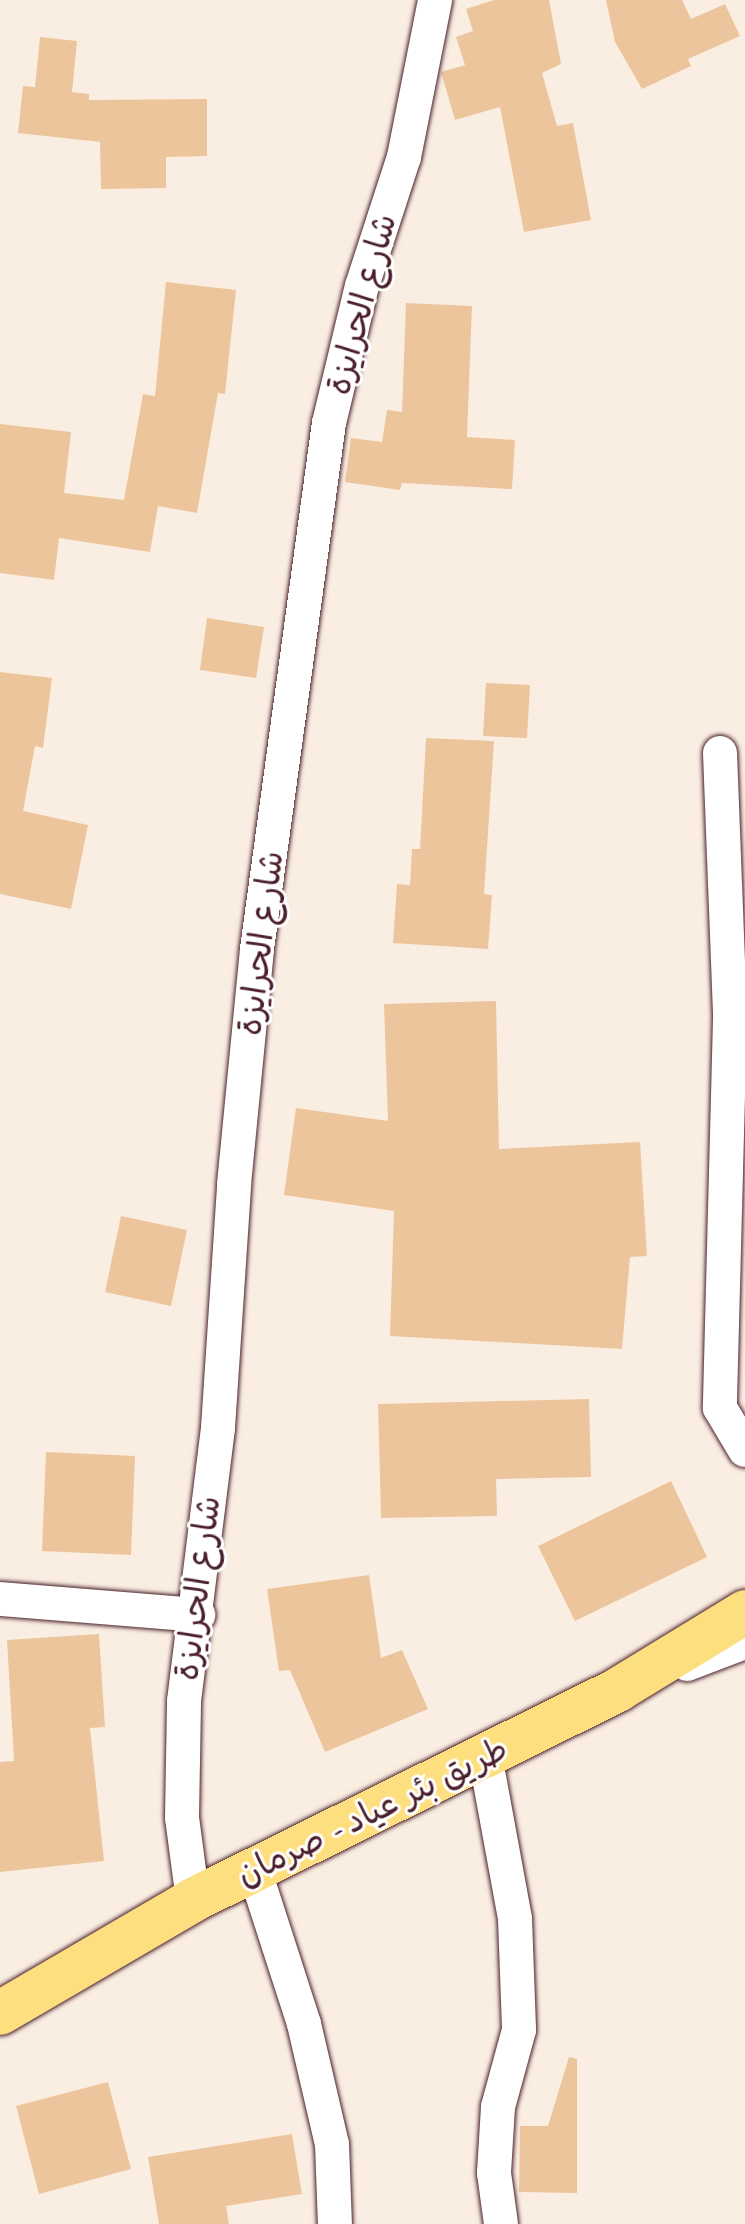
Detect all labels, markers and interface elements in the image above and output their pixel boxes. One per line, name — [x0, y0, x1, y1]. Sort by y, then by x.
street label: شارع الحرايزة — [317, 209, 405, 399]
street label: شارع الحرايزة — [228, 848, 292, 1038]
street label: شارع الحرايزة — [165, 1493, 229, 1683]
street label: طريق بئر عياد - صرمان — [230, 1728, 514, 1894]

